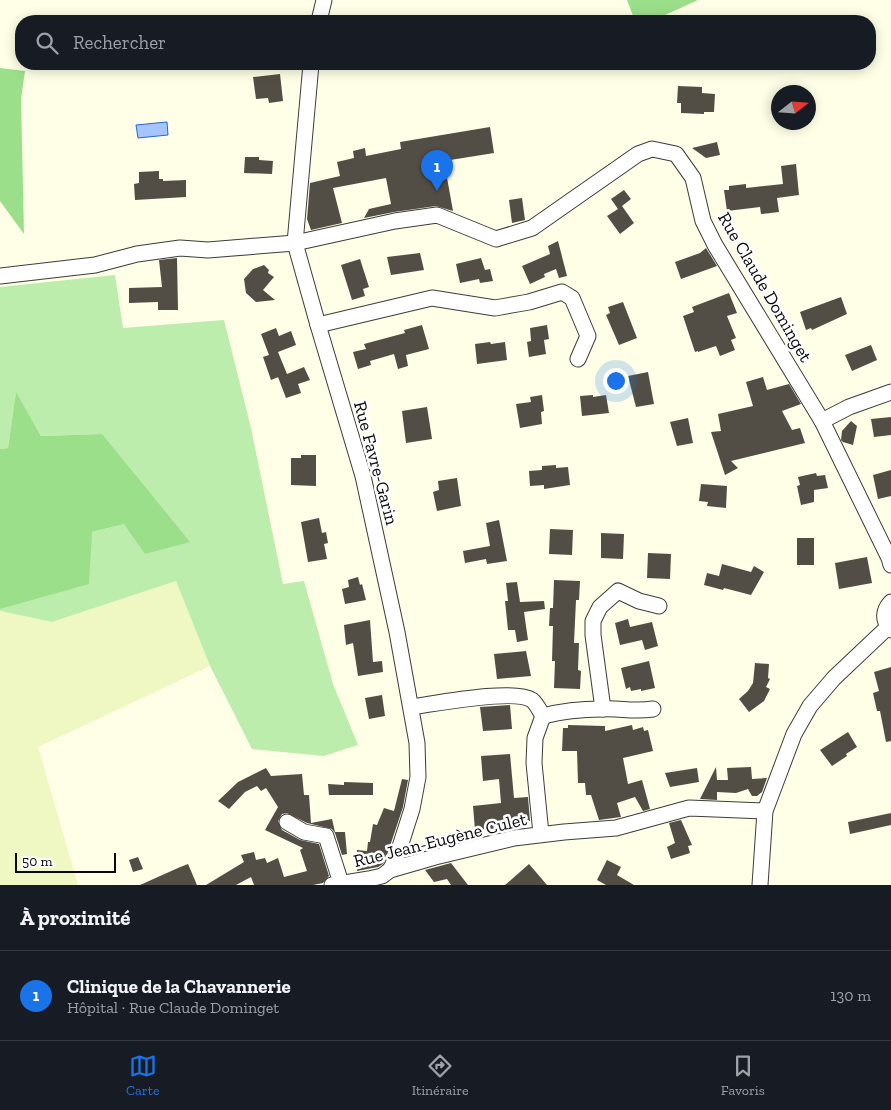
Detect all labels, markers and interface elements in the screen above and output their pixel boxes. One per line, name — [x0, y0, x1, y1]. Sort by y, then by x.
search box — [15, 15, 876, 70]
icon: search — [33, 29, 61, 57]
text: Rechercher — [73, 31, 166, 54]
north arrow — [771, 85, 816, 130]
pin: 1 — [421, 150, 453, 191]
street label: Rue Claude Dominget — [713, 208, 817, 366]
your location — [603, 368, 629, 394]
street label: Rue Favre-Garin — [349, 399, 403, 528]
street label: Rue Jean-Eugène Culet — [351, 808, 529, 872]
scale bar — [15, 850, 116, 873]
text: 50 m — [22, 853, 53, 870]
text: À proximité — [20, 905, 130, 930]
text: Clinique de la Chavannerie — [67, 975, 291, 998]
text: 1 — [33, 986, 39, 1005]
text: 130 m — [830, 986, 871, 1005]
text: Hôpital · Rue Claude Dominget — [67, 998, 279, 1017]
tab: Carte — [126, 1052, 160, 1099]
tab: Itinéraire — [412, 1052, 469, 1099]
tab: Favoris — [721, 1052, 765, 1099]

